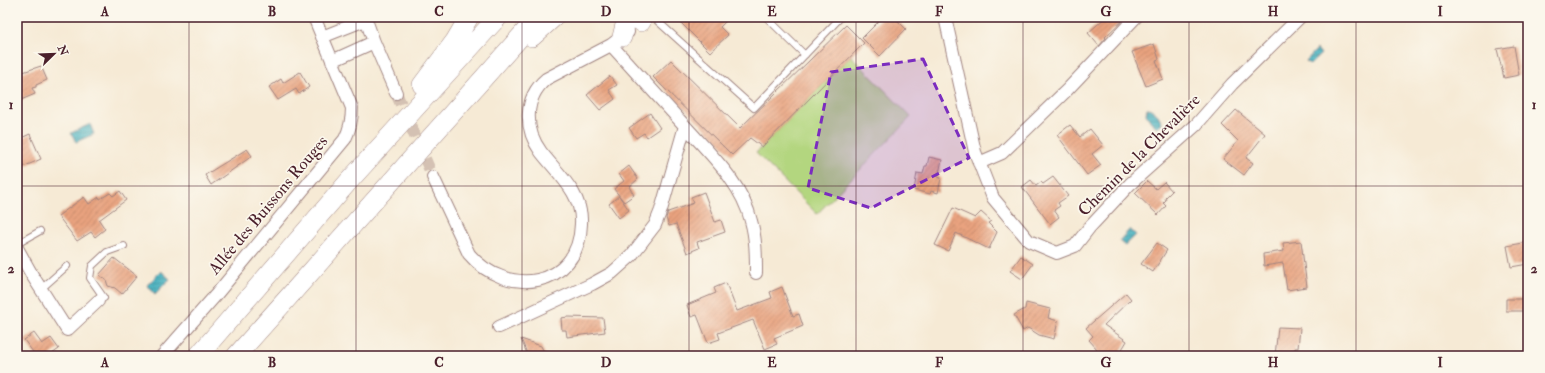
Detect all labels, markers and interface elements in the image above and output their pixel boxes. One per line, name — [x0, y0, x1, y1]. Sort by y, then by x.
text: A — [100, 4, 110, 20]
text: B — [268, 4, 276, 20]
text: C — [434, 4, 444, 20]
text: D — [601, 4, 612, 20]
text: E — [767, 4, 777, 20]
text: F — [935, 4, 944, 20]
text: G — [1101, 4, 1112, 20]
text: H — [1268, 4, 1279, 20]
text: I — [1437, 4, 1443, 20]
north arrow — [34, 34, 74, 74]
text: N — [54, 42, 71, 58]
street label: Chemin de la Chevalière — [1073, 89, 1205, 221]
text: 1 — [9, 97, 14, 113]
text: 1 — [1532, 97, 1537, 113]
street label: Allée des Buissons Rouges — [203, 131, 332, 279]
text: 2 — [8, 261, 15, 277]
text: 2 — [1531, 261, 1538, 277]
text: A — [100, 355, 110, 371]
text: B — [268, 355, 276, 371]
text: C — [434, 355, 444, 371]
text: D — [601, 355, 612, 371]
text: E — [767, 355, 777, 371]
text: F — [935, 355, 944, 371]
text: G — [1101, 355, 1112, 371]
text: H — [1268, 355, 1279, 371]
text: I — [1437, 355, 1443, 371]

